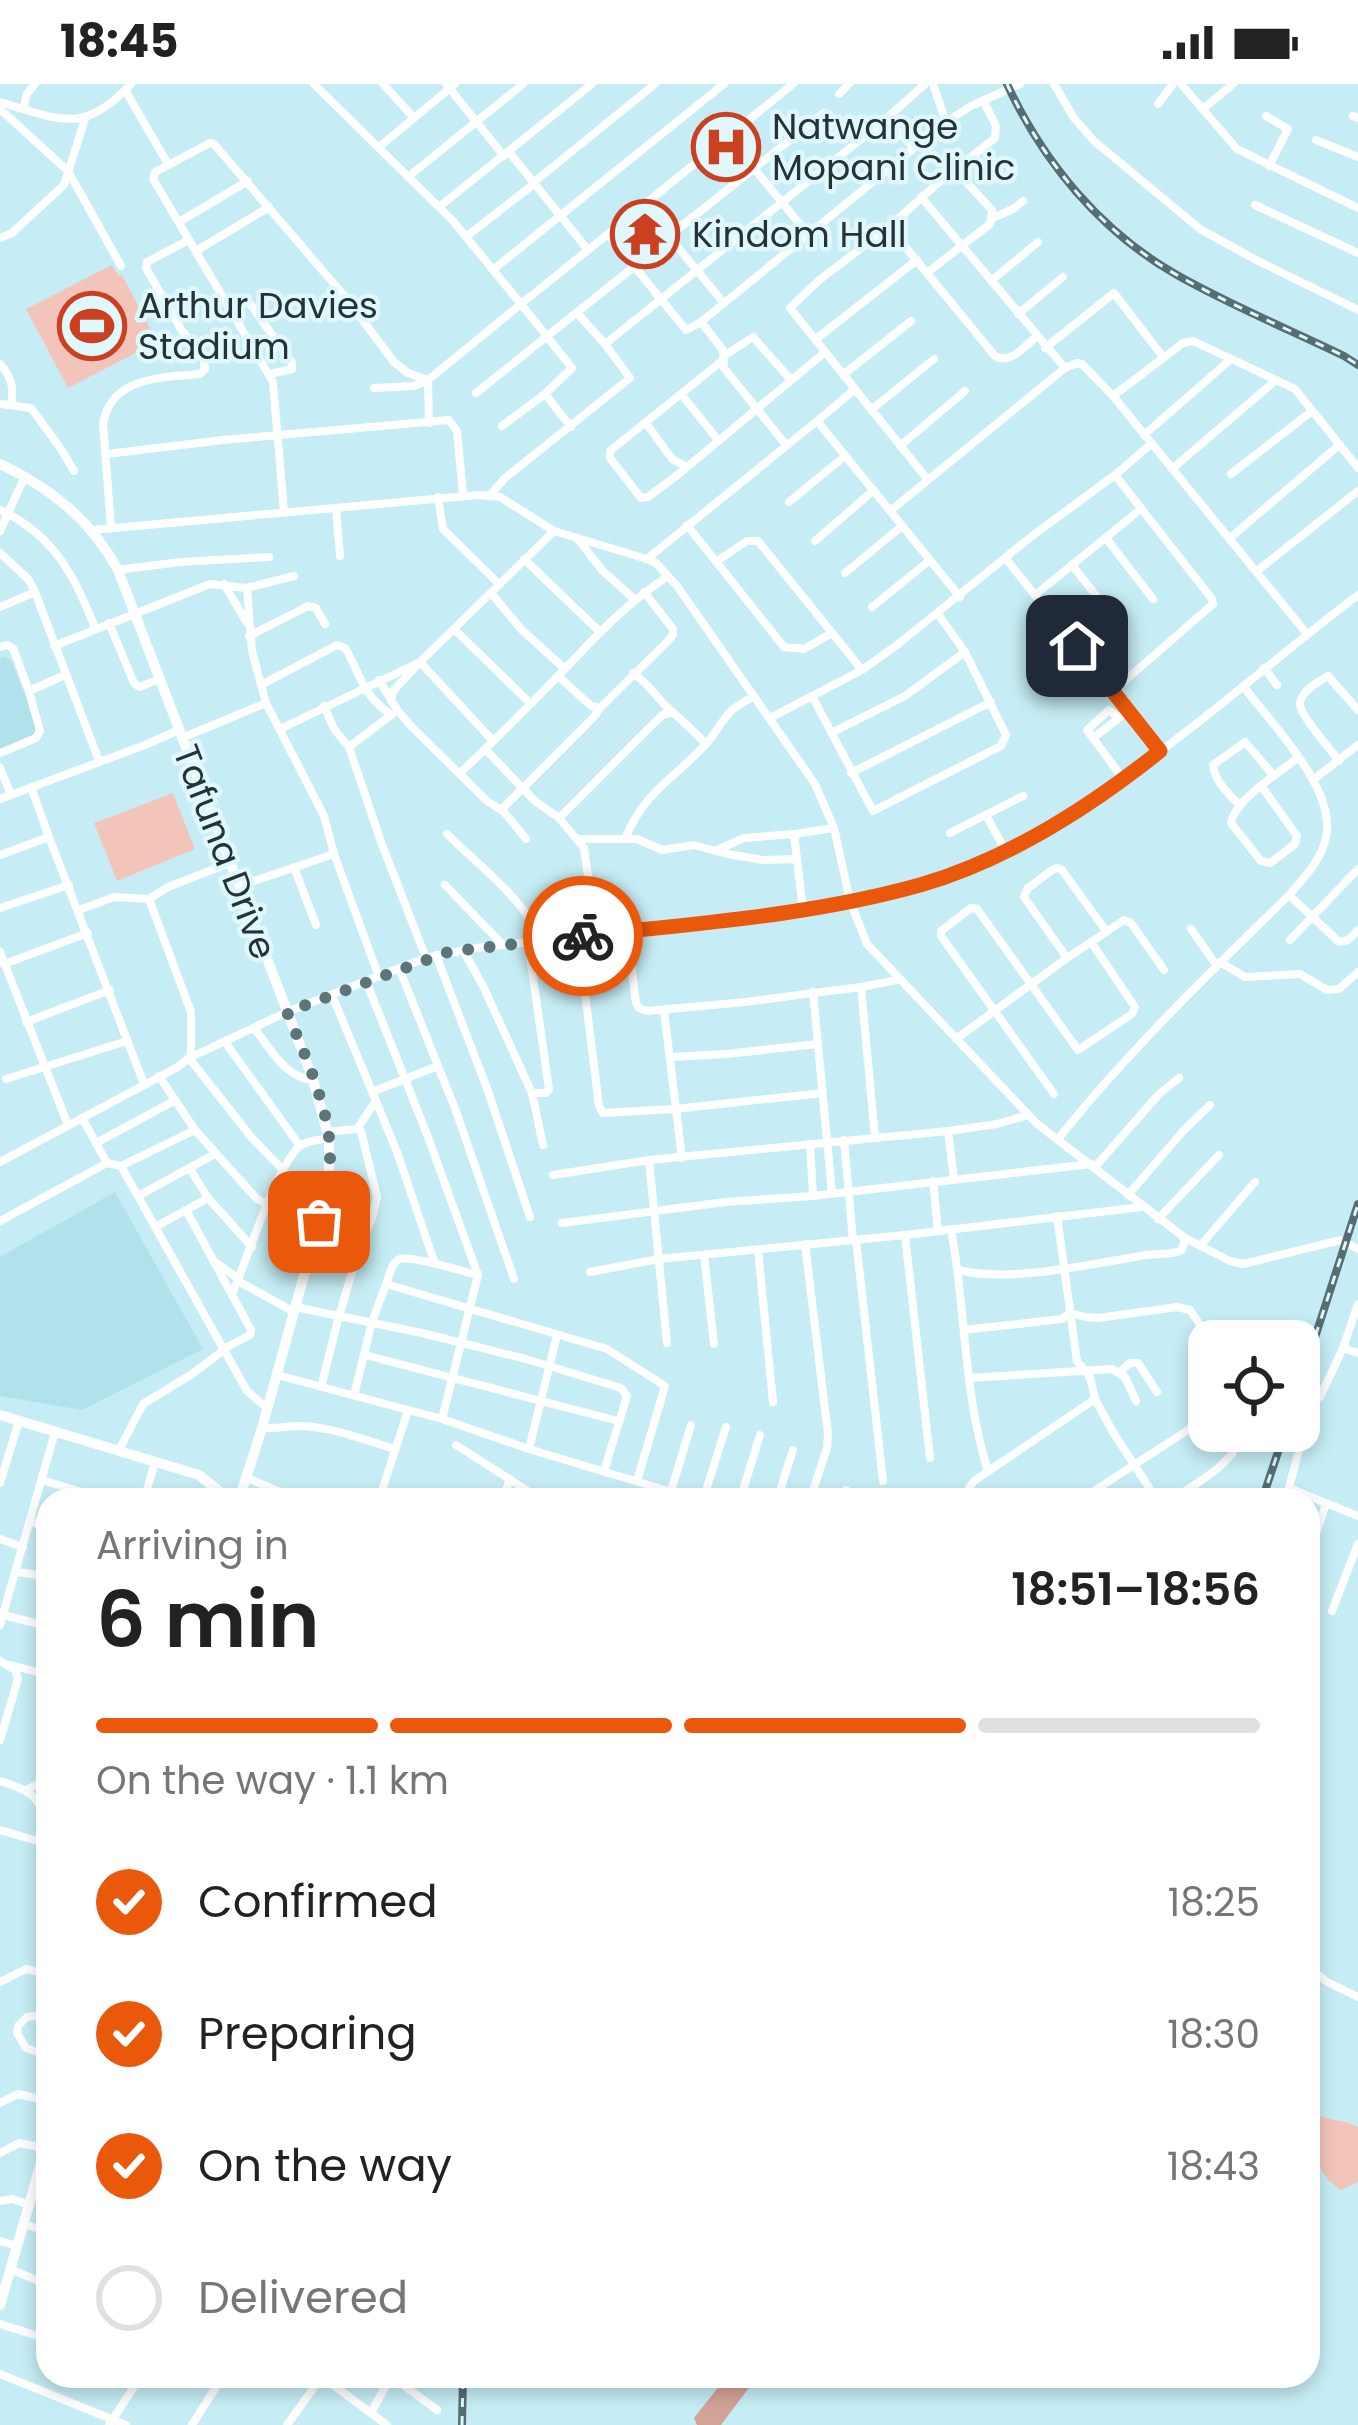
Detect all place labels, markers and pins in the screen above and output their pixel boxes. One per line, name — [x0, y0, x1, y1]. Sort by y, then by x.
place label: Natwange Mopani Clinic — [772, 101, 1015, 193]
hospital icon: Natwange Mopani Clinic — [691, 112, 761, 182]
temple icon: Kindom Hall — [610, 199, 680, 269]
place label: Kindom Hall — [692, 209, 907, 260]
place label: Arthur Davies Stadium — [138, 280, 378, 372]
sports icon: Arthur Davies Stadium — [57, 291, 127, 361]
pin — [1026, 595, 1128, 697]
pin — [268, 1171, 370, 1273]

